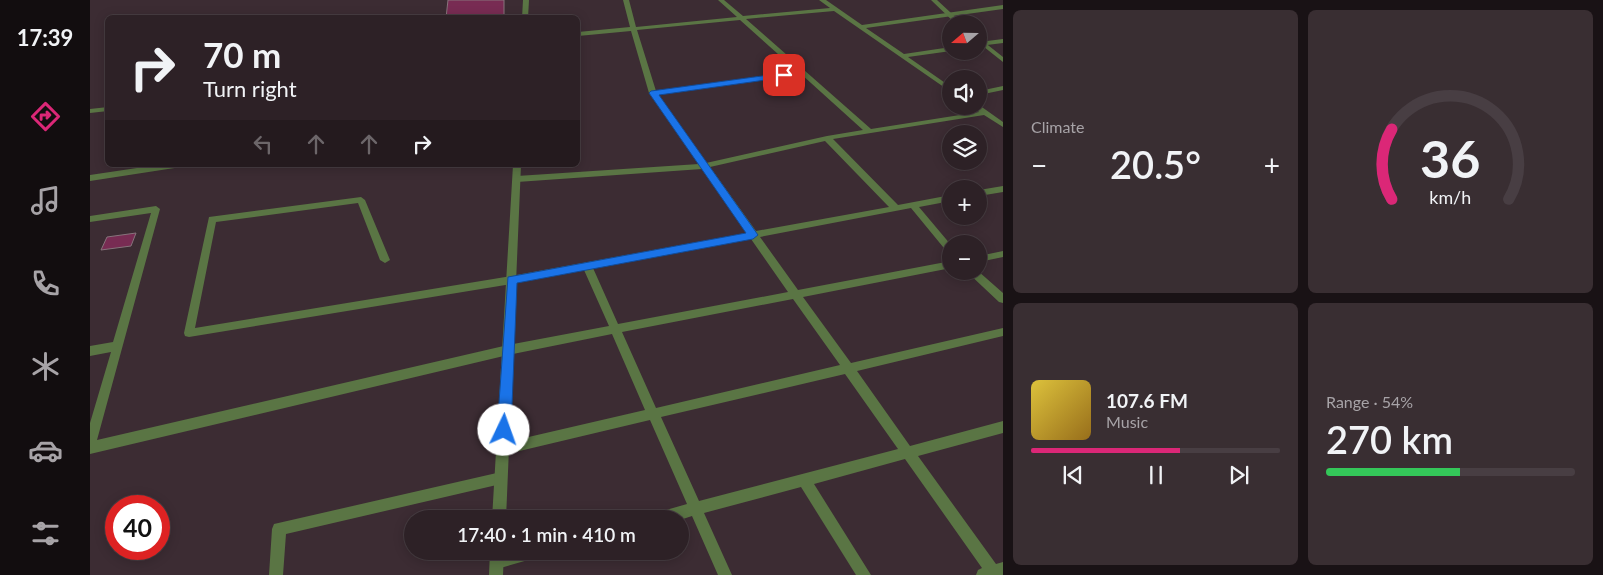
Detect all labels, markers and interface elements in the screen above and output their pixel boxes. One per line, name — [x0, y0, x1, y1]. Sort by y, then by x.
north arrow — [942, 15, 988, 60]
map controls — [942, 15, 987, 280]
text: 17:39 — [17, 24, 73, 51]
text: 70 m — [203, 33, 281, 75]
icon: right — [120, 35, 185, 100]
pin — [763, 54, 805, 96]
icon: arrive — [770, 61, 798, 89]
button: sound — [942, 70, 987, 115]
text: Turn right — [203, 75, 297, 102]
icon: directions — [28, 99, 63, 134]
text: Climate — [1031, 117, 1084, 136]
button: layers — [942, 125, 987, 170]
text: 36 — [1420, 127, 1481, 189]
icon: left — [249, 130, 277, 158]
icon: ahead — [302, 130, 330, 158]
icon: ahead — [355, 130, 383, 158]
icon: right — [408, 130, 436, 158]
text: 20.5° — [1110, 141, 1201, 187]
text: − — [1031, 148, 1047, 182]
text: + — [1264, 148, 1280, 182]
button: + — [942, 180, 987, 225]
icon: music — [28, 183, 63, 218]
text: km/h — [1430, 186, 1471, 208]
button: − — [942, 235, 987, 280]
icon: phone — [28, 266, 63, 301]
icon: climate — [28, 349, 63, 384]
text: 107.6 FM — [1106, 389, 1188, 412]
text: Range · 54% — [1326, 392, 1413, 411]
position arrow — [477, 403, 529, 455]
text: Music — [1106, 412, 1148, 431]
text: 270 km — [1326, 416, 1453, 462]
icon: car — [28, 433, 63, 468]
icon: previous — [1059, 461, 1087, 489]
icon: pause — [1142, 461, 1170, 489]
icon: next — [1225, 461, 1253, 489]
speed limit sign: 40 — [105, 495, 170, 560]
icon: filters — [28, 516, 63, 551]
text: 17:40 · 1 min · 410 m — [457, 523, 636, 546]

